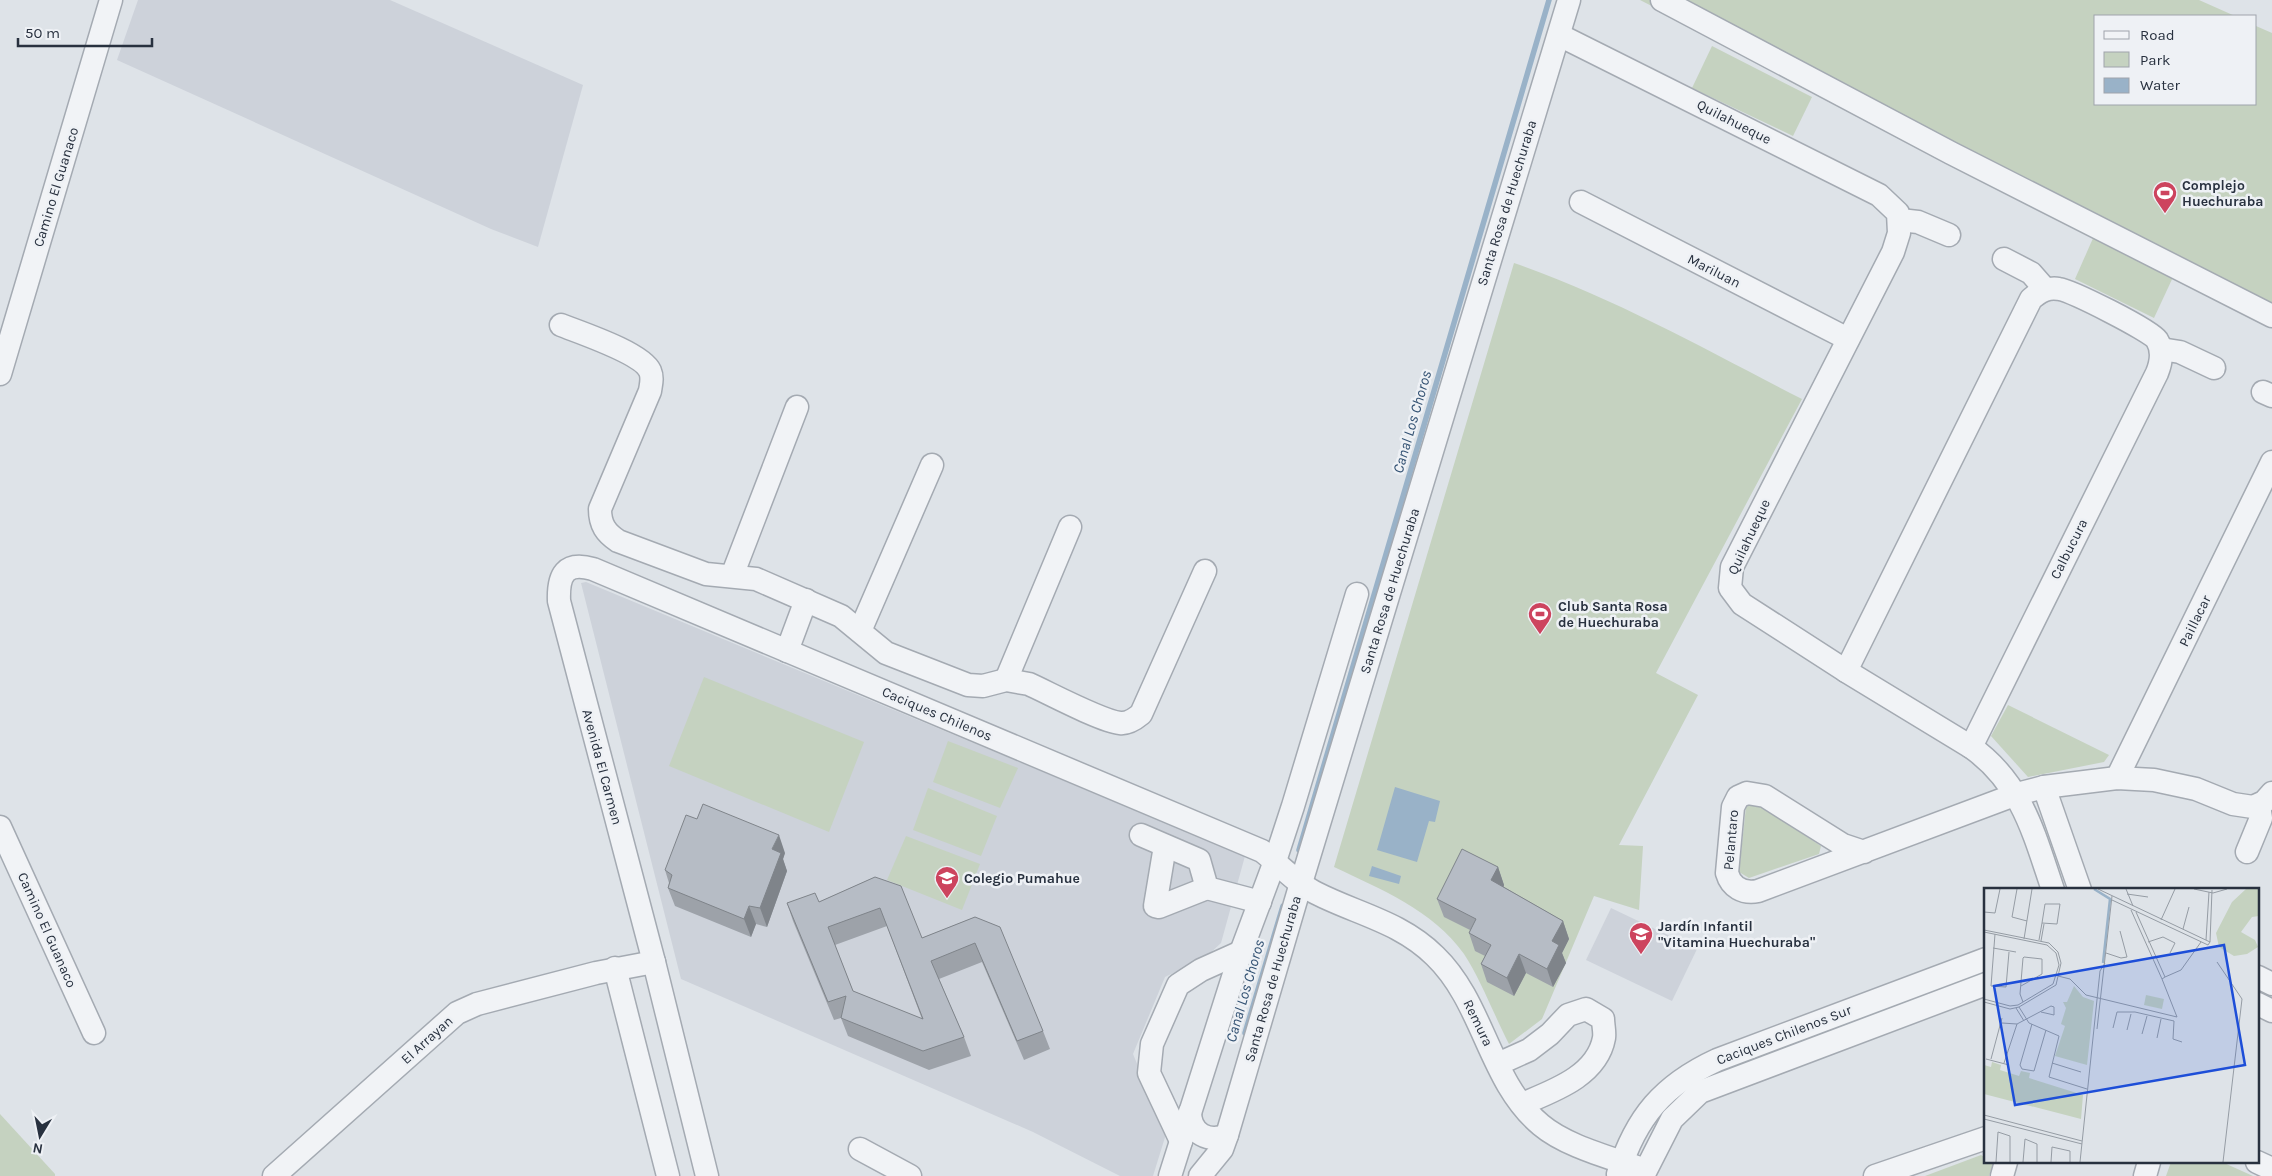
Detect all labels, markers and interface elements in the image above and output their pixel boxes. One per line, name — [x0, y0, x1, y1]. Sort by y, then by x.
scale bar — [18, 15, 151, 47]
legend — [2094, 15, 2257, 105]
text: 50 m — [25, 24, 60, 42]
text: Road — [2140, 26, 2175, 44]
text: Park — [2140, 51, 2170, 69]
text: Water — [2140, 76, 2181, 94]
street label: Quilahueque — [1694, 96, 1774, 148]
street label: Santa Rosa de Huechuraba — [1474, 118, 1540, 288]
street label: Camino El Guanaco — [30, 125, 82, 249]
place label: Complejo Huechuraba — [2182, 177, 2263, 210]
sports icon: Complejo Huechuraba — [2152, 180, 2178, 214]
street label: Mariluan — [1685, 250, 1743, 292]
water label: Canal Los Choros — [1389, 369, 1435, 475]
street label: Quilahueque — [1724, 497, 1774, 577]
street label: Santa Rosa de Huechuraba — [1357, 506, 1423, 676]
street label: Calbucura — [2047, 516, 2091, 582]
street label: Paillacar — [2175, 592, 2215, 650]
place label: Club Santa Rosa de Huechuraba — [1558, 598, 1668, 631]
sports icon: Club Santa Rosa de Huechuraba — [1527, 601, 1553, 635]
street label: Caciques Chilenos — [879, 683, 995, 745]
street label: Avenida El Carmen — [578, 707, 626, 827]
street label: Pelantaro — [1720, 809, 1742, 871]
school or university icon: Colegio Pumahue — [934, 865, 960, 899]
street label: Camino El Guanaco — [14, 870, 80, 990]
place label: Colegio Pumahue — [964, 870, 1080, 887]
inset map — [1984, 888, 2260, 1164]
street label: Santa Rosa de Huechuraba — [1241, 894, 1305, 1064]
place label: Jardín Infantil "Vitamina Huechuraba" — [1658, 918, 1815, 951]
school or university icon: Jardín Infantil "Vitamina Huechuraba" — [1628, 921, 1654, 955]
water label: Canal Los Choros — [1222, 938, 1268, 1044]
street label: Remura — [1459, 997, 1497, 1049]
street label: Caciques Chilenos Sur — [1714, 1001, 1855, 1069]
street label: El Arrayan — [398, 1012, 456, 1068]
north arrow — [15, 1111, 65, 1161]
text: N — [31, 1139, 44, 1158]

